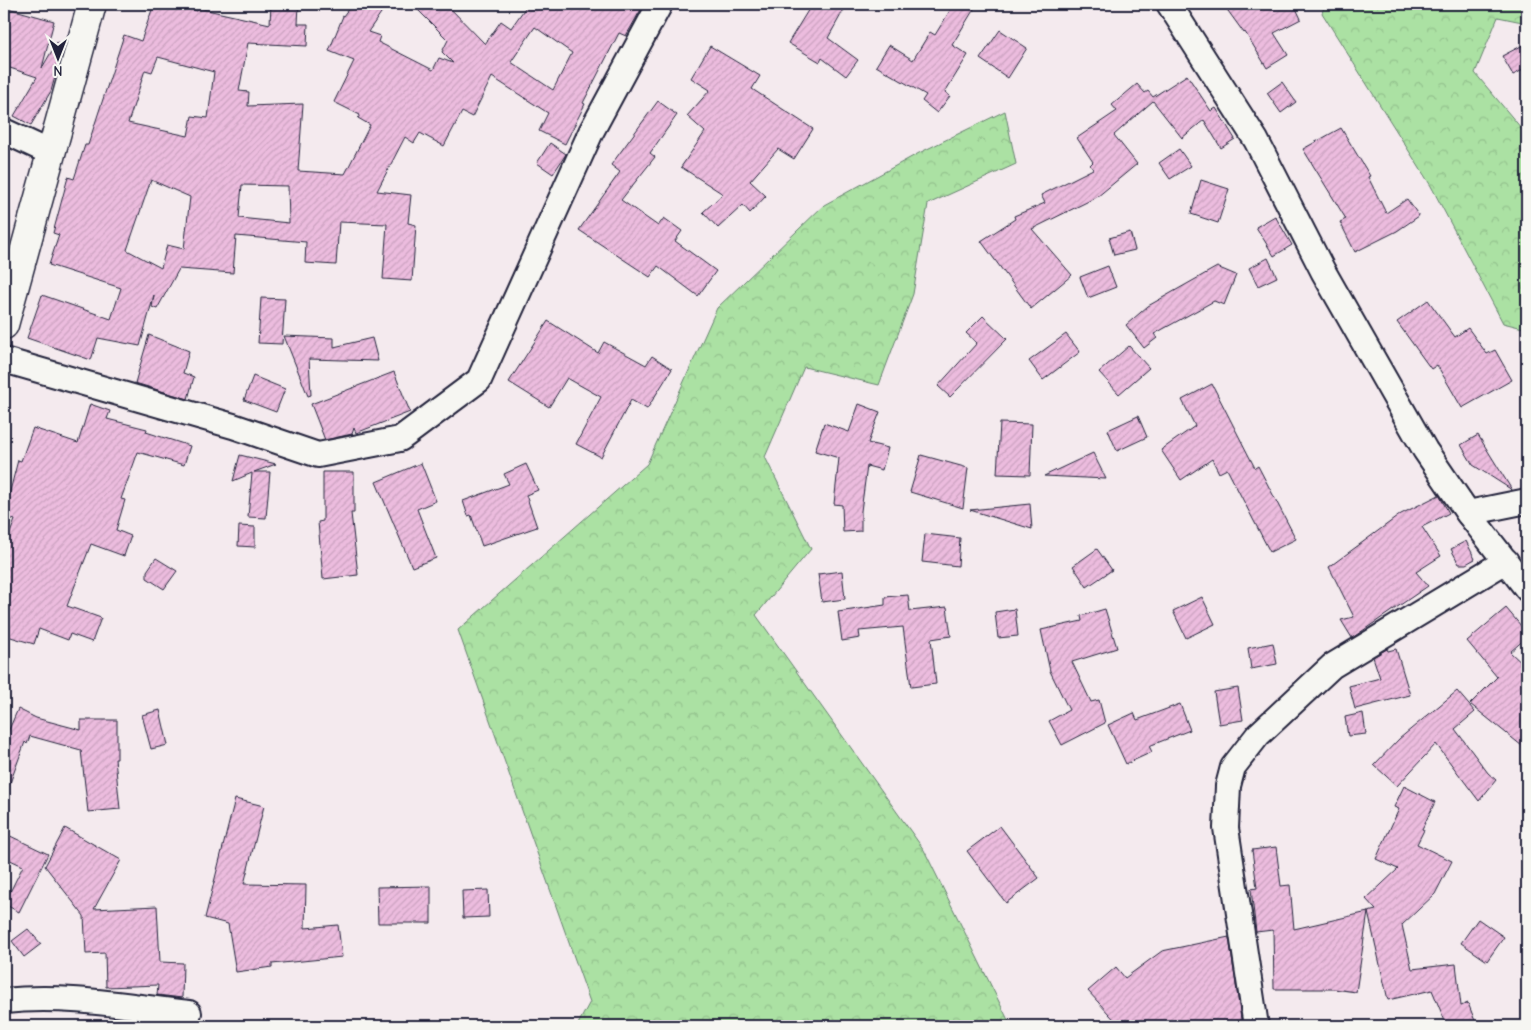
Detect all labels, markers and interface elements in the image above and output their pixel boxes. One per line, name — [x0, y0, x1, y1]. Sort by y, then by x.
north arrow — [32, 32, 82, 82]
text: N — [53, 62, 63, 79]

